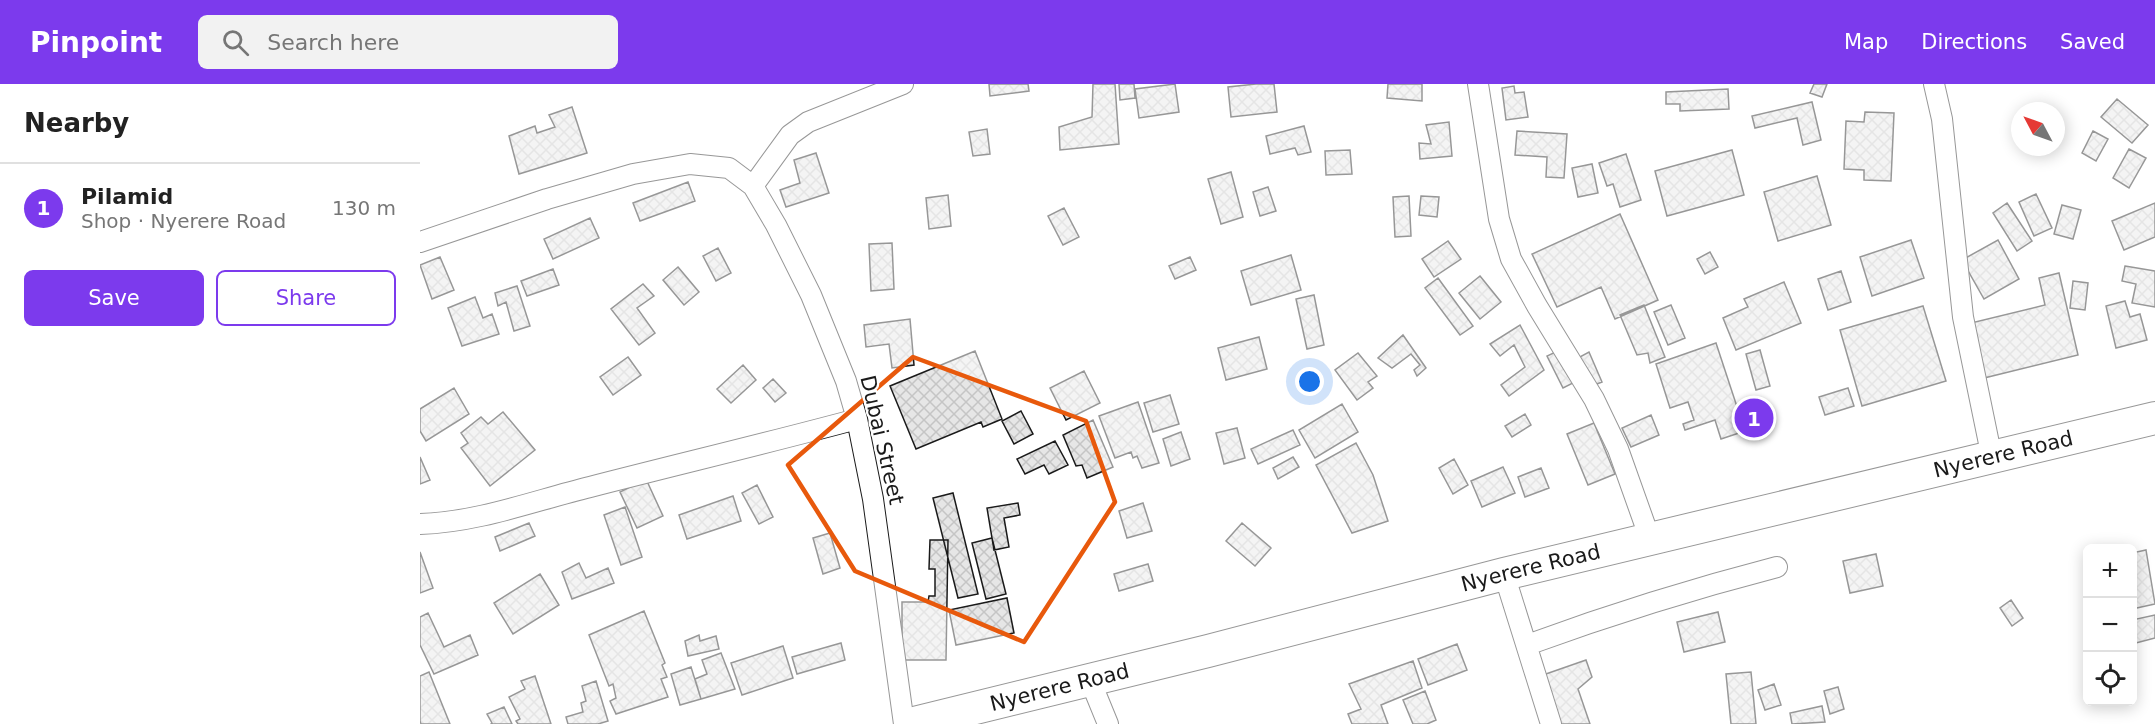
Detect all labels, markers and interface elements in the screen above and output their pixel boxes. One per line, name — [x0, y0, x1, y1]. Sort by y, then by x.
search box — [198, 15, 618, 69]
text: Pinpoint — [30, 26, 162, 59]
icon: search — [219, 26, 252, 59]
text: Search here — [267, 30, 399, 55]
text: Map — [1844, 30, 1888, 54]
text: Directions — [1921, 30, 2027, 54]
text: Saved — [2060, 30, 2125, 54]
north arrow — [2011, 102, 2065, 156]
text: Nearby — [24, 108, 129, 138]
text: Pilamid — [81, 184, 173, 209]
text: 1 — [37, 196, 50, 220]
text: 130 m — [332, 196, 396, 220]
text: Shop · Nyerere Road — [81, 209, 286, 233]
button: Save — [24, 270, 204, 326]
button: Share — [216, 270, 396, 326]
your location — [1295, 367, 1324, 396]
street label: Dubai Street — [855, 373, 909, 507]
pin: 1 — [1734, 396, 1774, 440]
street label: Nyerere Road — [1931, 426, 2075, 483]
street label: Nyerere Road — [1458, 539, 1603, 597]
map controls — [2083, 544, 2137, 706]
button: + — [2083, 544, 2137, 598]
button: − — [2083, 598, 2137, 652]
button: locate — [2083, 652, 2137, 706]
street label: Nyerere Road — [987, 659, 1132, 716]

